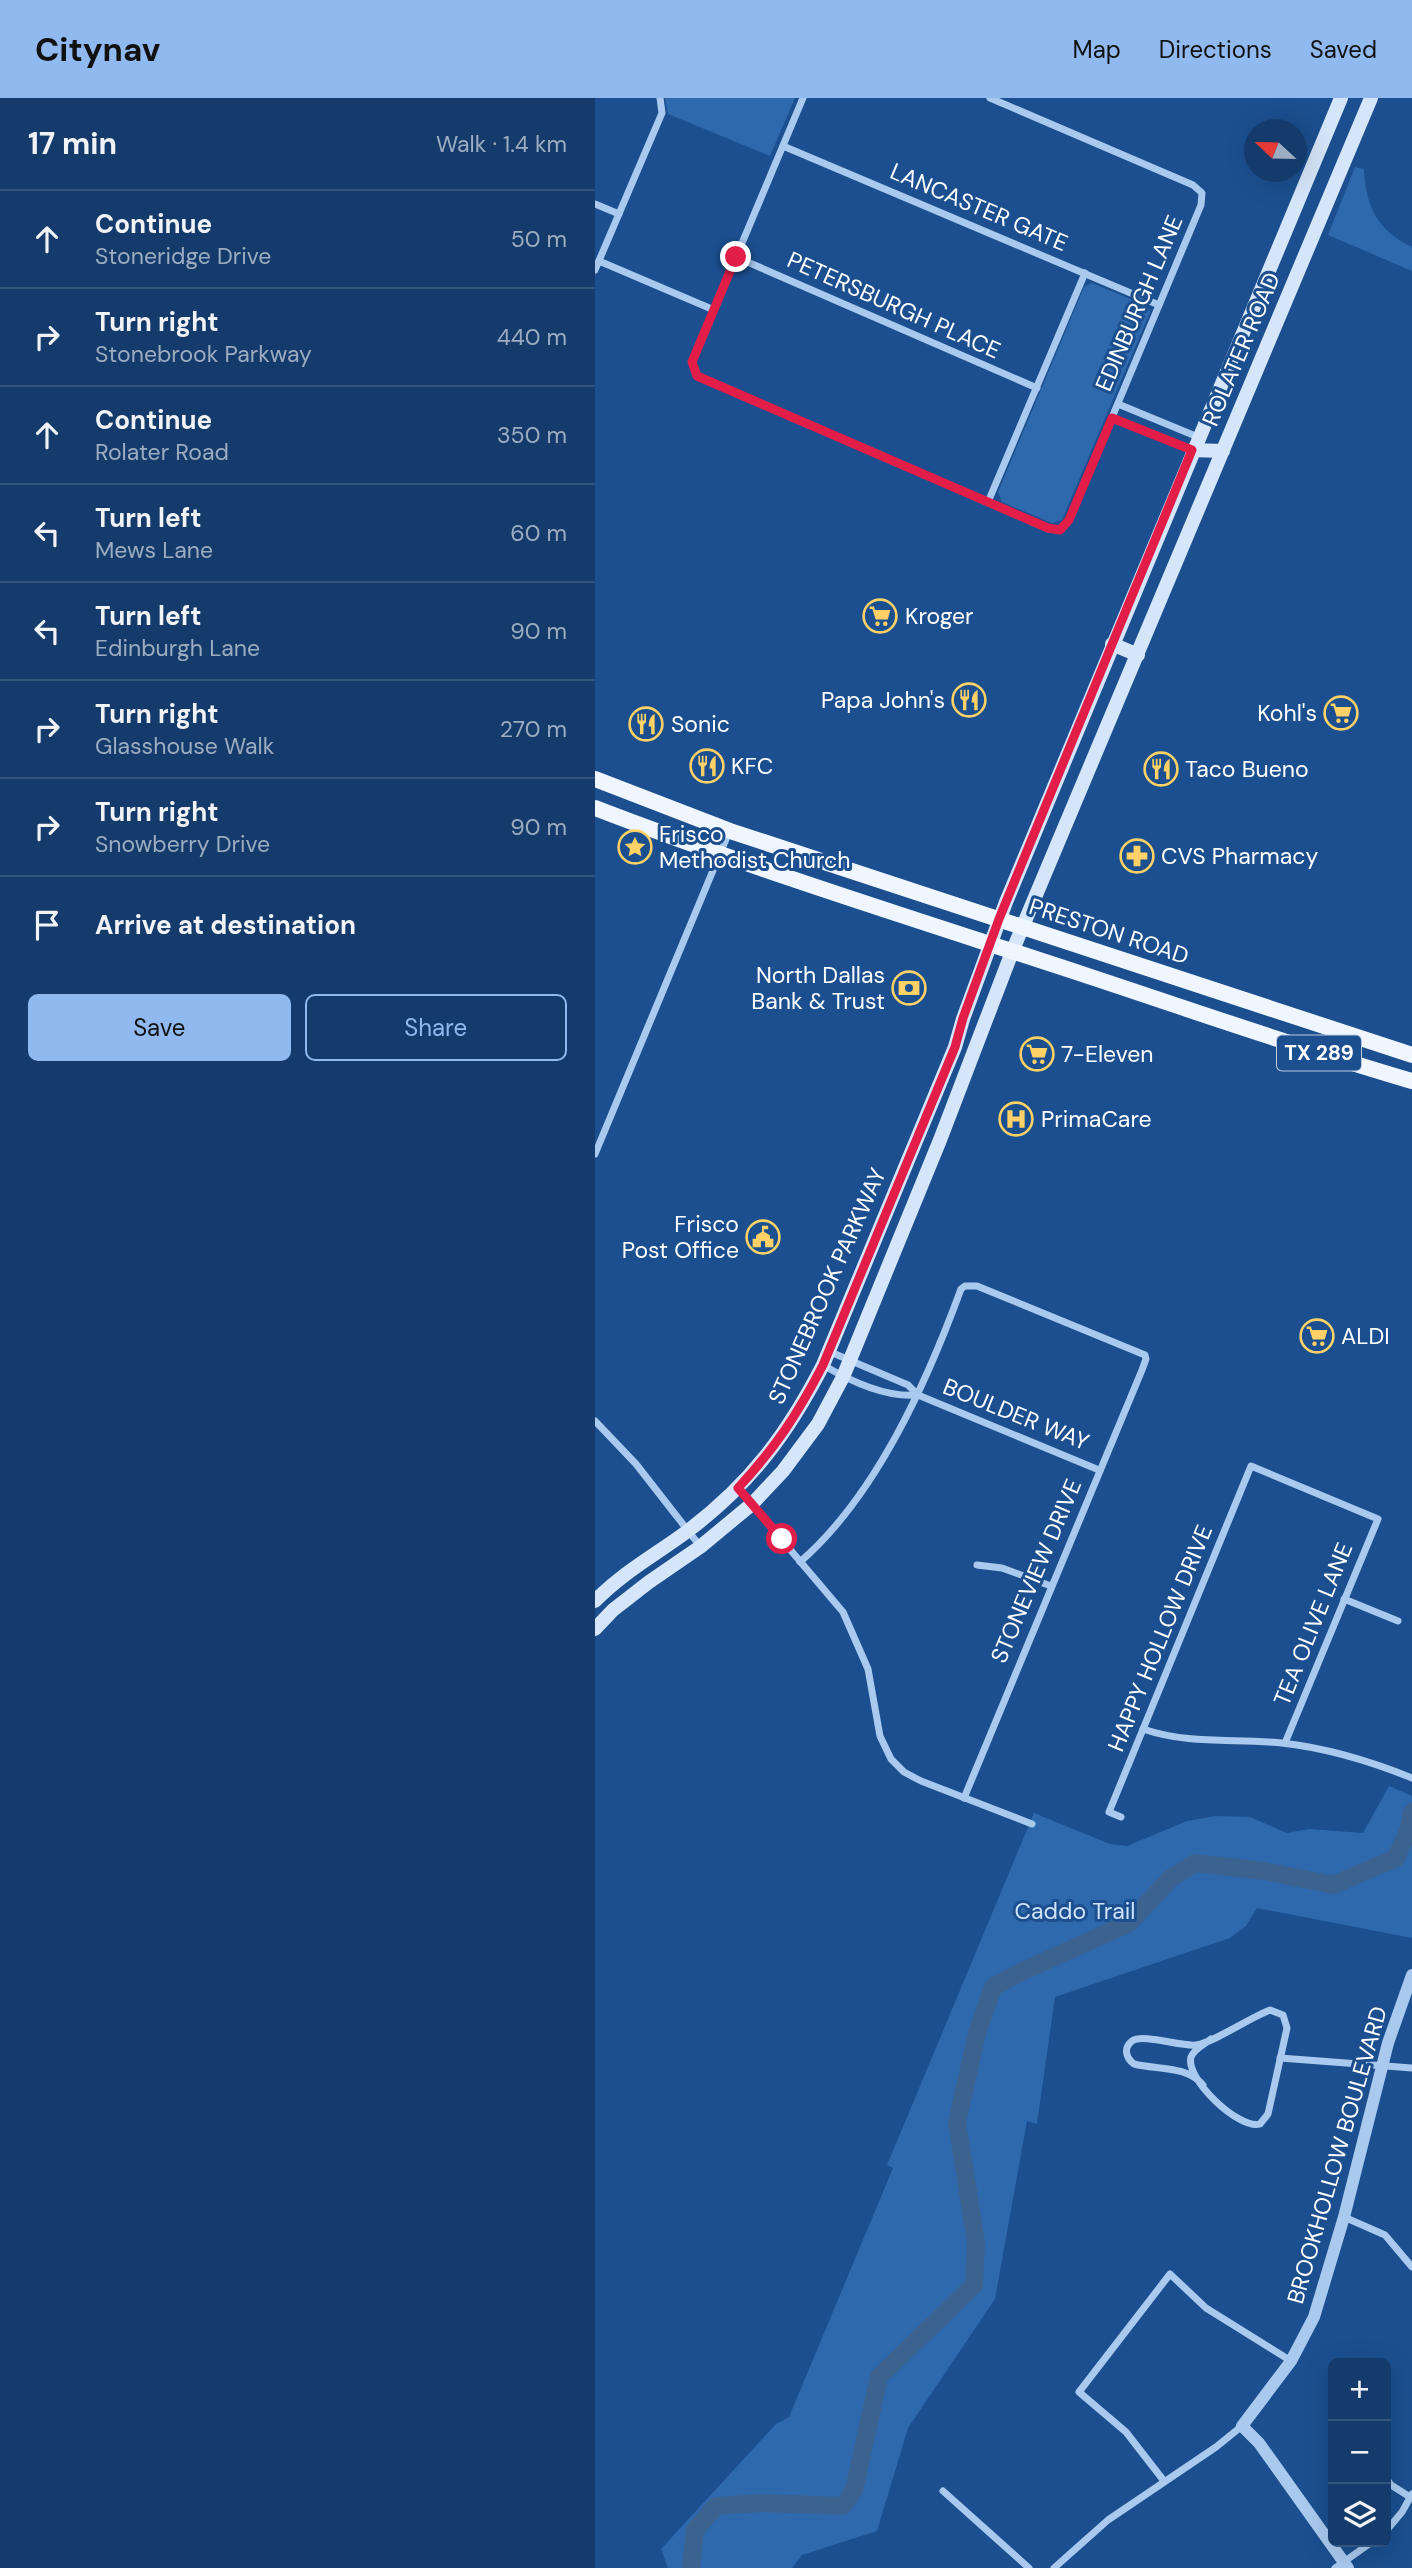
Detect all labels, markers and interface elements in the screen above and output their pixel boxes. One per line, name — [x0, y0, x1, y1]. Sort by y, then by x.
text: Citynav — [35, 28, 160, 71]
text: Map — [1073, 34, 1121, 65]
text: Directions — [1159, 34, 1272, 65]
text: Saved — [1310, 34, 1377, 65]
north arrow — [1244, 119, 1307, 182]
text: 17 min — [28, 124, 117, 163]
text: Walk · 1.4 km — [436, 129, 567, 159]
street label: LANCASTER GATE — [886, 156, 1072, 258]
text: Continue — [95, 207, 212, 241]
street label: EDINBURGH LANE — [1088, 211, 1190, 395]
icon: ahead — [28, 220, 66, 258]
text: 50 m — [511, 224, 567, 254]
text: Stoneridge Drive — [95, 241, 271, 271]
route end — [720, 241, 751, 272]
street label: PETERSBURGH PLACE — [783, 244, 1005, 366]
street label: ROLATER ROAD — [1195, 268, 1287, 430]
text: Turn right — [95, 305, 219, 339]
icon: right — [28, 318, 66, 356]
text: 440 m — [497, 322, 567, 352]
text: Stonebrook Parkway — [95, 339, 312, 369]
text: Continue — [95, 403, 212, 437]
icon: ahead — [28, 416, 66, 454]
text: 350 m — [497, 420, 567, 450]
text: Rolater Road — [95, 437, 229, 467]
text: Turn left — [95, 501, 202, 535]
icon: left — [28, 514, 66, 552]
text: 60 m — [510, 518, 567, 548]
text: Mews Lane — [95, 535, 213, 565]
supermarket icon: Kroger — [861, 597, 899, 635]
text: Turn left — [95, 599, 202, 633]
place label: Kroger — [905, 601, 974, 631]
icon: left — [28, 612, 66, 650]
text: 90 m — [510, 616, 567, 646]
text: Edinburgh Lane — [95, 633, 260, 663]
restaurant icon: Papa John's — [950, 681, 988, 719]
place label: Papa John's — [821, 685, 945, 715]
supermarket icon: Kohl's — [1322, 694, 1360, 732]
text: Turn right — [95, 697, 219, 731]
place label: Kohl's — [1257, 698, 1317, 728]
restaurant icon: Sonic — [627, 705, 665, 743]
place label: Sonic — [671, 709, 730, 739]
icon: right — [28, 710, 66, 748]
text: 270 m — [500, 714, 567, 744]
text: Glasshouse Walk — [95, 731, 274, 761]
restaurant icon: KFC — [688, 747, 726, 785]
restaurant icon: Taco Bueno — [1142, 750, 1180, 788]
place label: KFC — [731, 751, 773, 781]
place label: Taco Bueno — [1185, 754, 1309, 784]
text: Turn right — [95, 795, 219, 829]
icon: right — [28, 808, 66, 846]
text: 90 m — [510, 812, 567, 842]
place label: Frisco Methodist Church — [659, 819, 850, 875]
place icon: Frisco Methodist Church — [616, 828, 654, 866]
text: Snowberry Drive — [95, 829, 270, 859]
pharmacy icon: CVS Pharmacy — [1118, 837, 1156, 875]
place label: CVS Pharmacy — [1161, 841, 1318, 871]
street label: PRESTON ROAD — [1025, 891, 1193, 971]
icon: arrive — [28, 906, 66, 944]
text: Arrive at destination — [95, 908, 356, 942]
place label: North Dallas Bank & Trust — [751, 960, 885, 1016]
bank icon: North Dallas Bank & Trust — [890, 969, 928, 1007]
button: Save — [28, 994, 291, 1061]
button: Share — [305, 994, 567, 1061]
supermarket icon: 7-Eleven — [1018, 1035, 1056, 1073]
road number: TX 289 — [1277, 1035, 1361, 1070]
place label: 7-Eleven — [1061, 1039, 1153, 1069]
hospital icon: PrimaCare — [997, 1100, 1035, 1138]
place label: PrimaCare — [1041, 1104, 1152, 1134]
street label: STONEBROOK PARKWAY — [761, 1163, 893, 1409]
place label: Frisco Post Office — [622, 1209, 739, 1265]
public building icon: Frisco Post Office — [744, 1218, 782, 1256]
supermarket icon: ALDI — [1298, 1317, 1336, 1355]
place label: ALDI — [1341, 1321, 1390, 1351]
street label: BOULDER WAY — [939, 1371, 1093, 1457]
street label: STONEVIEW DRIVE — [984, 1474, 1088, 1668]
street label: HAPPY HOLLOW DRIVE — [1101, 1520, 1219, 1756]
route start — [766, 1523, 797, 1554]
street label: TEA OLIVE LANE — [1267, 1538, 1359, 1710]
park label: Caddo Trail — [1015, 1896, 1135, 1926]
street label: BROOKHOLLOW BOULEVARD — [1280, 2003, 1394, 2307]
map controls — [1328, 2358, 1391, 2547]
button: + — [1328, 2358, 1391, 2421]
button: − — [1328, 2421, 1391, 2484]
button: layers — [1328, 2484, 1391, 2547]

